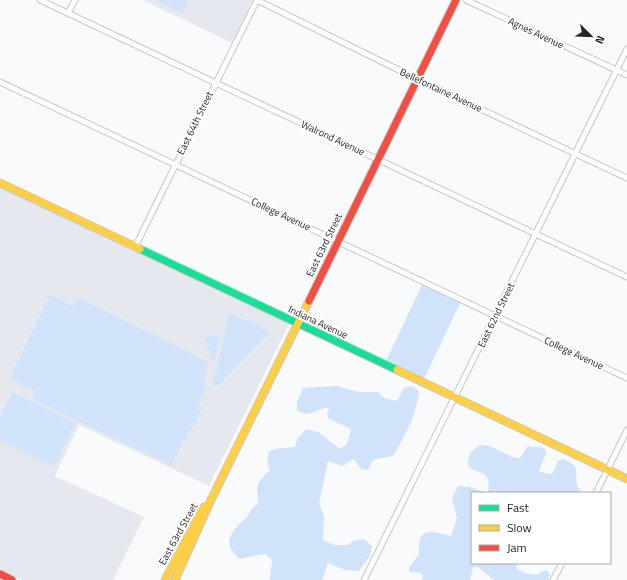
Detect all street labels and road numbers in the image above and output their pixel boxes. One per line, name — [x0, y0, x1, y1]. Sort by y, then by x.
street label: Agnes Avenue — [506, 14, 566, 52]
street label: Bellefontaine Avenue — [397, 64, 485, 116]
street label: East 64th Street — [173, 88, 217, 157]
street label: Walrond Avenue — [299, 117, 367, 159]
street label: College Avenue — [249, 194, 313, 234]
street label: East 63rd Street — [302, 210, 346, 279]
street label: East 62nd Street — [474, 279, 518, 350]
street label: Indiana Avenue — [286, 302, 350, 342]
street label: College Avenue — [542, 333, 606, 373]
street label: East 63rd Street — [155, 500, 201, 568]

